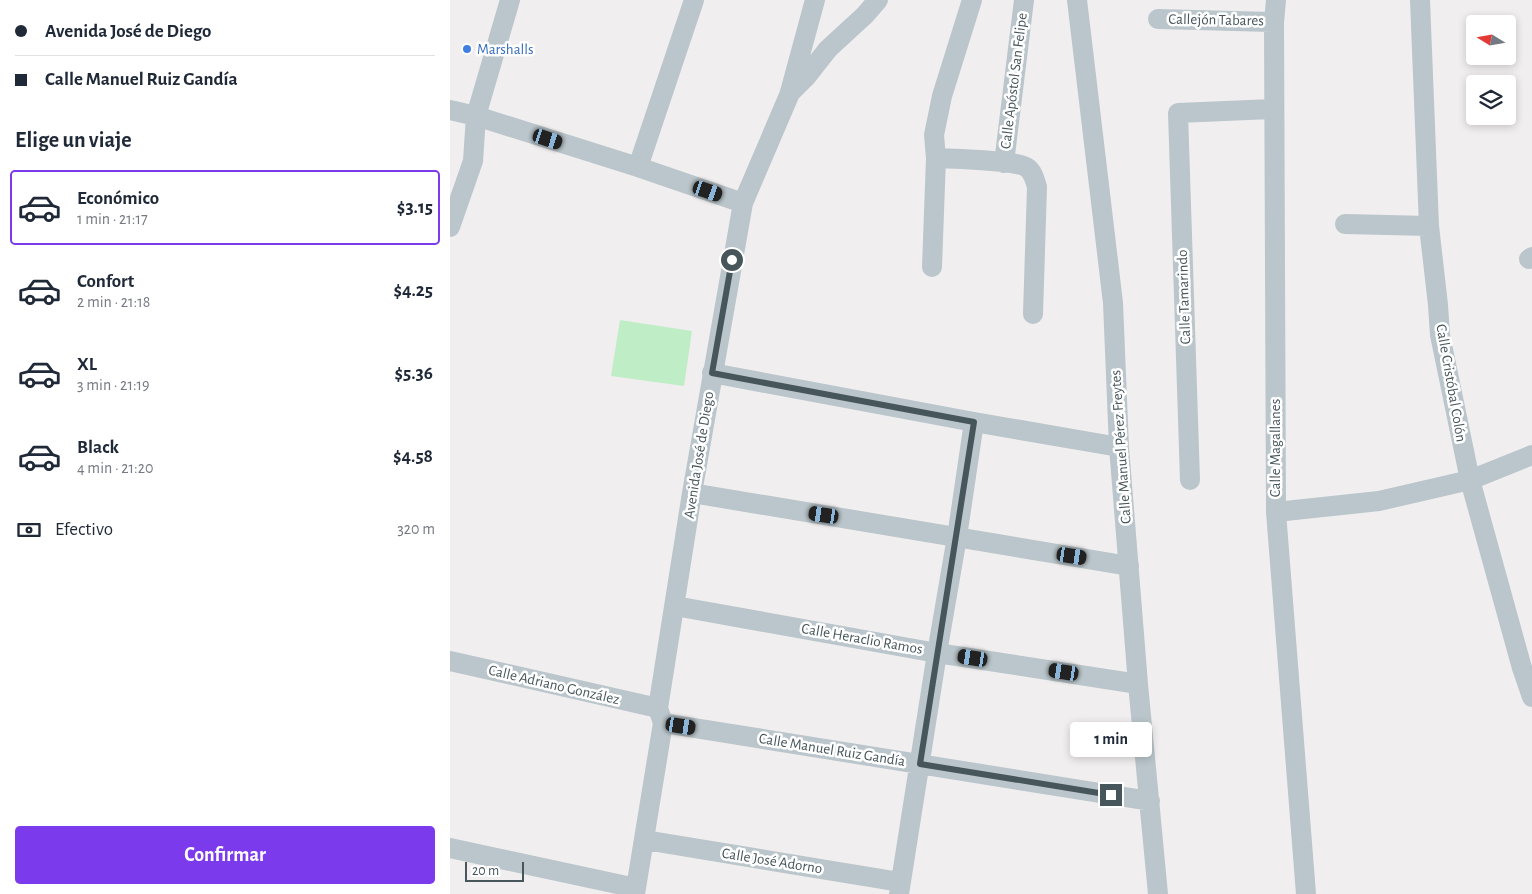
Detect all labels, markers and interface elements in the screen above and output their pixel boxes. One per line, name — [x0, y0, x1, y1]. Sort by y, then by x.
street label: Calle Apóstol San Felipe — [998, 12, 1030, 150]
street label: Callejón Tabares — [1168, 12, 1264, 28]
north arrow — [1466, 15, 1516, 65]
map controls — [1466, 15, 1516, 125]
text: Avenida José de Diego — [45, 22, 211, 41]
place label: Marshalls — [477, 42, 534, 57]
marker: Marshalls — [461, 43, 473, 55]
text: Calle Manuel Ruiz Gandía — [45, 70, 238, 89]
button: layers — [1466, 75, 1516, 125]
car — [531, 127, 564, 151]
text: Elige un viaje — [15, 129, 132, 151]
car — [691, 179, 724, 203]
icon: car — [17, 185, 62, 230]
text: Económico — [77, 189, 159, 208]
text: $3.15 — [397, 198, 433, 217]
text: 1 min · 21:17 — [77, 211, 148, 227]
route start — [721, 249, 743, 271]
street label: Calle Tamarindo — [1175, 249, 1193, 345]
icon: car — [17, 268, 62, 313]
text: Confort — [77, 272, 134, 291]
text: $4.25 — [393, 281, 433, 300]
text: 2 min · 21:18 — [77, 294, 150, 310]
street label: Calle Cristóbal Colón — [1433, 323, 1469, 443]
icon: car — [17, 351, 62, 396]
text: XL — [77, 355, 97, 374]
text: $5.36 — [395, 364, 433, 383]
street label: Calle Manuel Pérez Freytes — [1108, 370, 1134, 524]
text: 3 min · 21:19 — [77, 377, 150, 393]
street label: Avenida José de Diego — [682, 390, 716, 520]
street label: Calle Magallanes — [1268, 399, 1283, 497]
icon: car — [17, 434, 62, 479]
text: Black — [77, 438, 119, 457]
text: $4.58 — [393, 447, 433, 466]
text: 4 min · 21:20 — [77, 460, 153, 476]
car — [808, 505, 839, 525]
icon: cash — [15, 516, 43, 544]
text: Efectivo — [55, 520, 113, 539]
text: 320 m — [397, 521, 435, 537]
car — [1056, 546, 1087, 566]
street label: Calle Heraclio Ramos — [800, 621, 924, 657]
car — [957, 648, 988, 668]
car — [1048, 662, 1079, 682]
street label: Calle Adriano González — [487, 663, 621, 707]
car — [665, 716, 696, 736]
callout: 1 min — [1070, 722, 1152, 758]
street label: Calle Manuel Ruiz Gandía — [758, 731, 906, 769]
text: 1 min — [1094, 731, 1128, 747]
route end — [1100, 784, 1122, 806]
button: Confirmar — [15, 826, 435, 884]
street label: Calle José Adorno — [721, 846, 823, 876]
scale bar — [465, 859, 524, 882]
text: 20 m — [472, 864, 499, 878]

